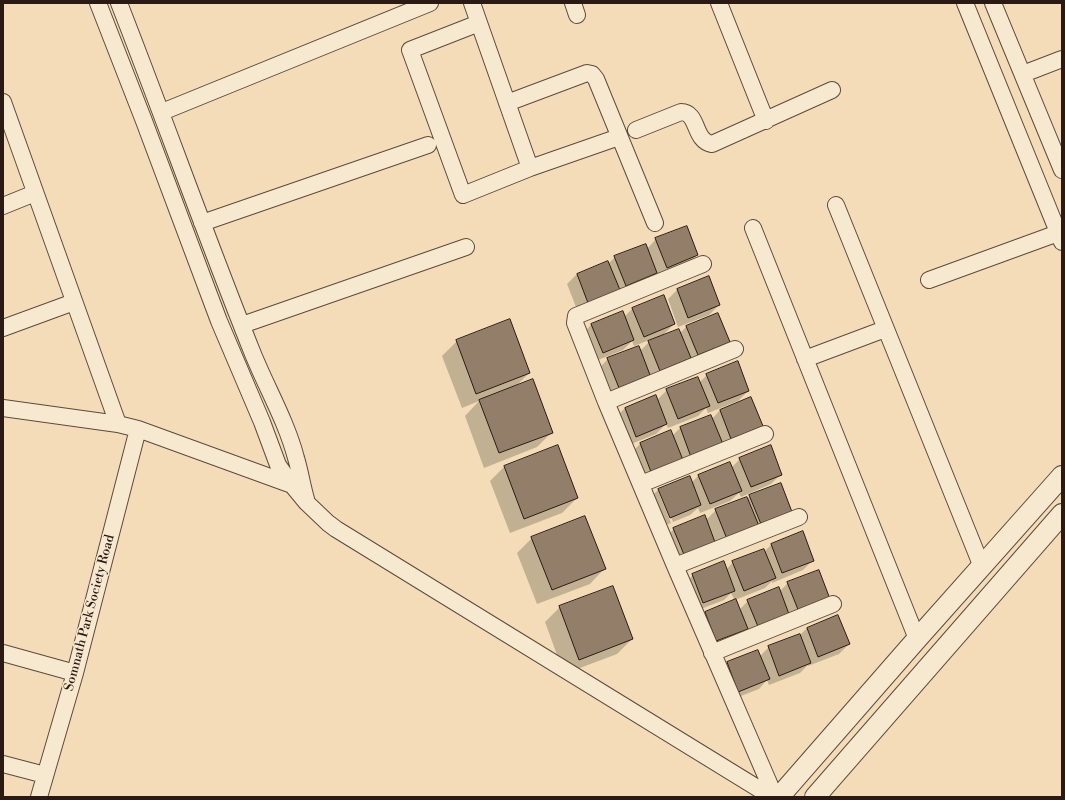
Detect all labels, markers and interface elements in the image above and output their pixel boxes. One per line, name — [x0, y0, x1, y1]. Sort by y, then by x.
street label: Somnath Park Society Road — [62, 533, 118, 693]

